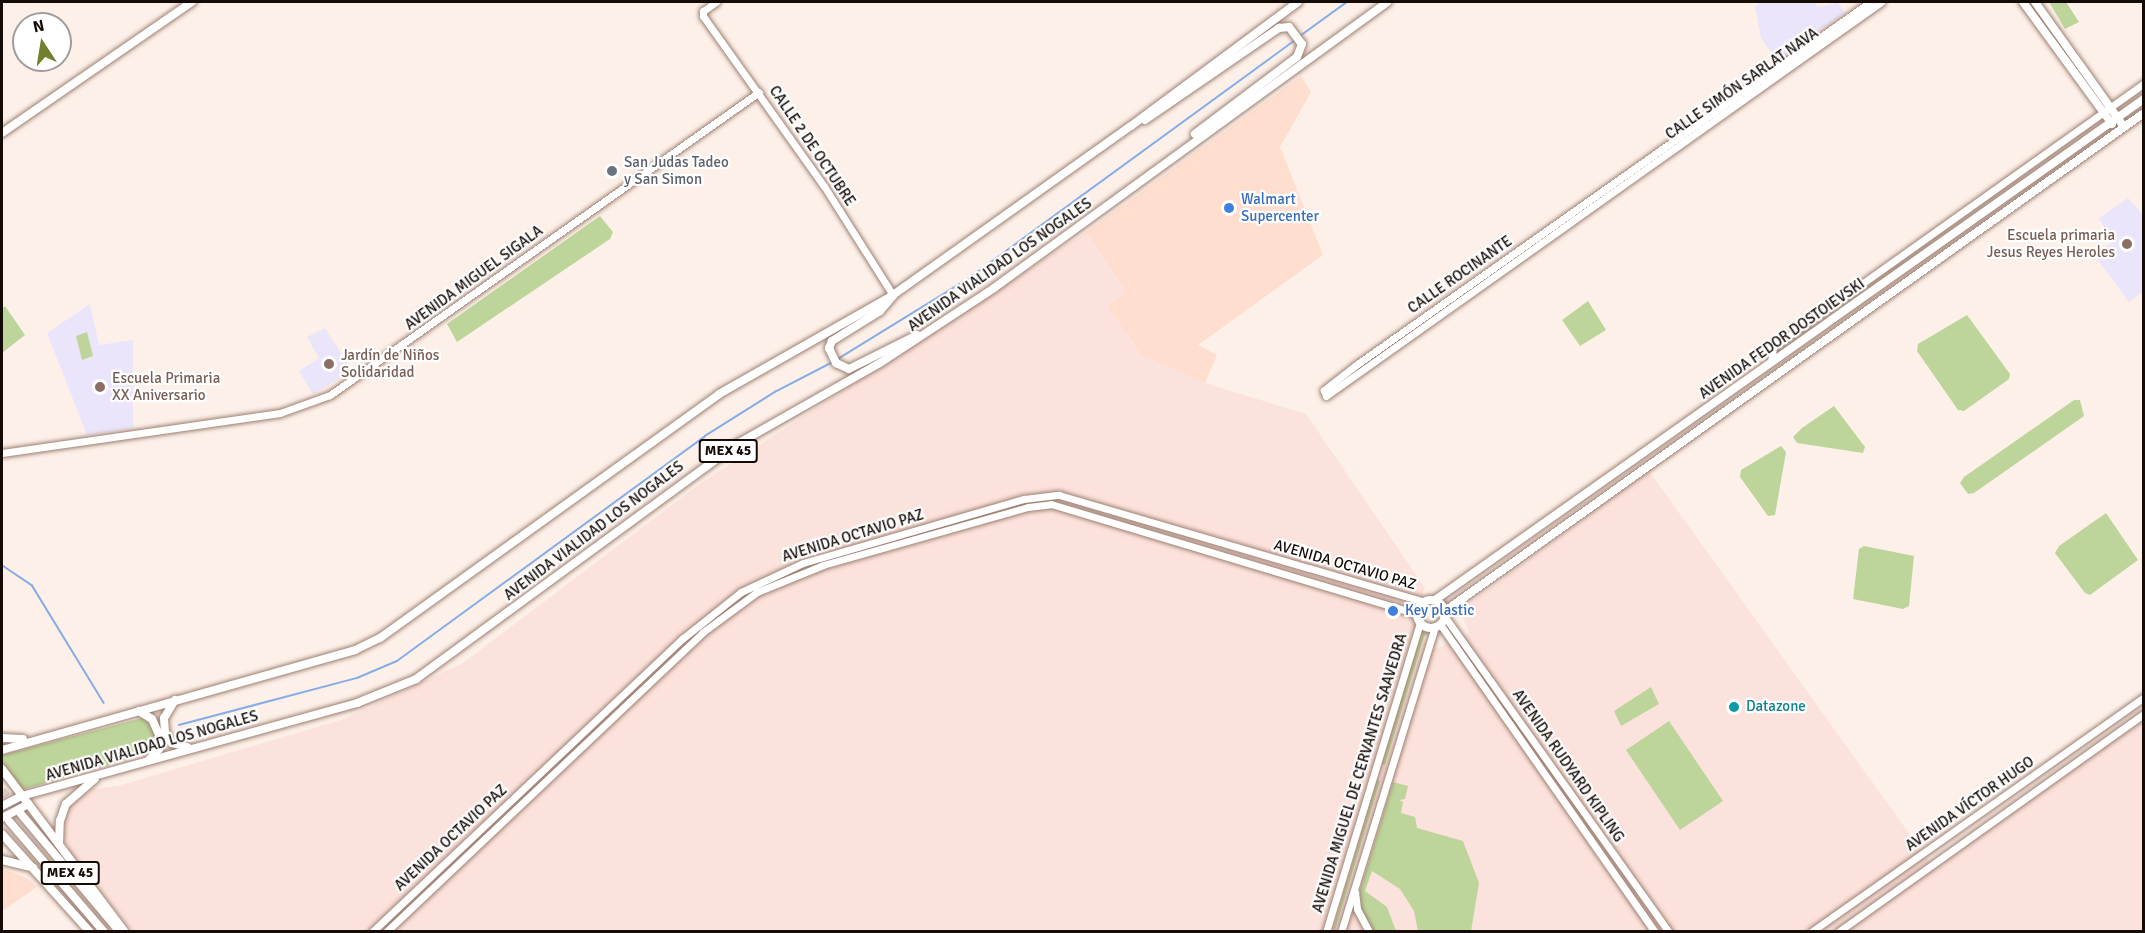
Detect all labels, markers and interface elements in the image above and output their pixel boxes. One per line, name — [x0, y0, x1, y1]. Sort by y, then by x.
north arrow — [12, 12, 72, 72]
text: N — [31, 15, 46, 37]
street label: CALLE SIMÓN SARLAT NAVA — [1662, 24, 1822, 144]
street label: CALLE 2 DE OCTUBRE — [765, 82, 859, 210]
place label: San Judas Tadeo y San Simon — [624, 153, 729, 188]
marker: San Judas Tadeo y San Simon — [605, 164, 619, 178]
place label: Walmart Supercenter — [1241, 190, 1319, 225]
street label: AVENIDA VIALIDAD LOS NOGALES — [905, 194, 1095, 336]
marker: Walmart Supercenter — [1222, 201, 1236, 215]
street label: AVENIDA MIGUEL SIGALA — [401, 222, 547, 334]
place label: Escuela primaria Jesus Reyes Heroles — [1987, 226, 2115, 261]
street label: CALLE ROCINANTE — [1404, 232, 1516, 318]
marker: Escuela primaria Jesus Reyes Heroles — [2120, 237, 2134, 251]
street label: AVENIDA FEDOR DOSTOIEVSKI — [1696, 275, 1868, 403]
place label: Jardín de Niños Solidaridad — [341, 346, 439, 381]
marker: Jardín de Niños Solidaridad — [322, 357, 336, 371]
place label: Escuela Primaria XX Aniversario — [112, 369, 220, 404]
marker: Escuela Primaria XX Aniversario — [93, 380, 107, 394]
road number: MEX 45 — [698, 440, 758, 462]
street label: AVENIDA VIALIDAD LOS NOGALES — [501, 457, 687, 605]
street label: AVENIDA OCTAVIO PAZ — [780, 506, 926, 566]
street label: AVENIDA OCTAVIO PAZ — [1272, 536, 1418, 594]
place label: Key plastic — [1405, 602, 1474, 620]
marker: Key plastic — [1386, 604, 1400, 618]
street label: AVENIDA MIGUEL DE CERVANTES SAAVEDRA — [1309, 631, 1411, 915]
street label: AVENIDA RUDYARD KIPLING — [1508, 686, 1628, 846]
place label: Datazone — [1746, 698, 1806, 716]
marker: Datazone — [1727, 700, 1741, 714]
street label: AVENIDA VIALIDAD LOS NOGALES — [44, 707, 260, 785]
street label: AVENIDA VÍCTOR HUGO — [1902, 753, 2038, 855]
street label: AVENIDA OCTAVIO PAZ — [391, 781, 511, 895]
road number: MEX 45 — [40, 862, 100, 884]

